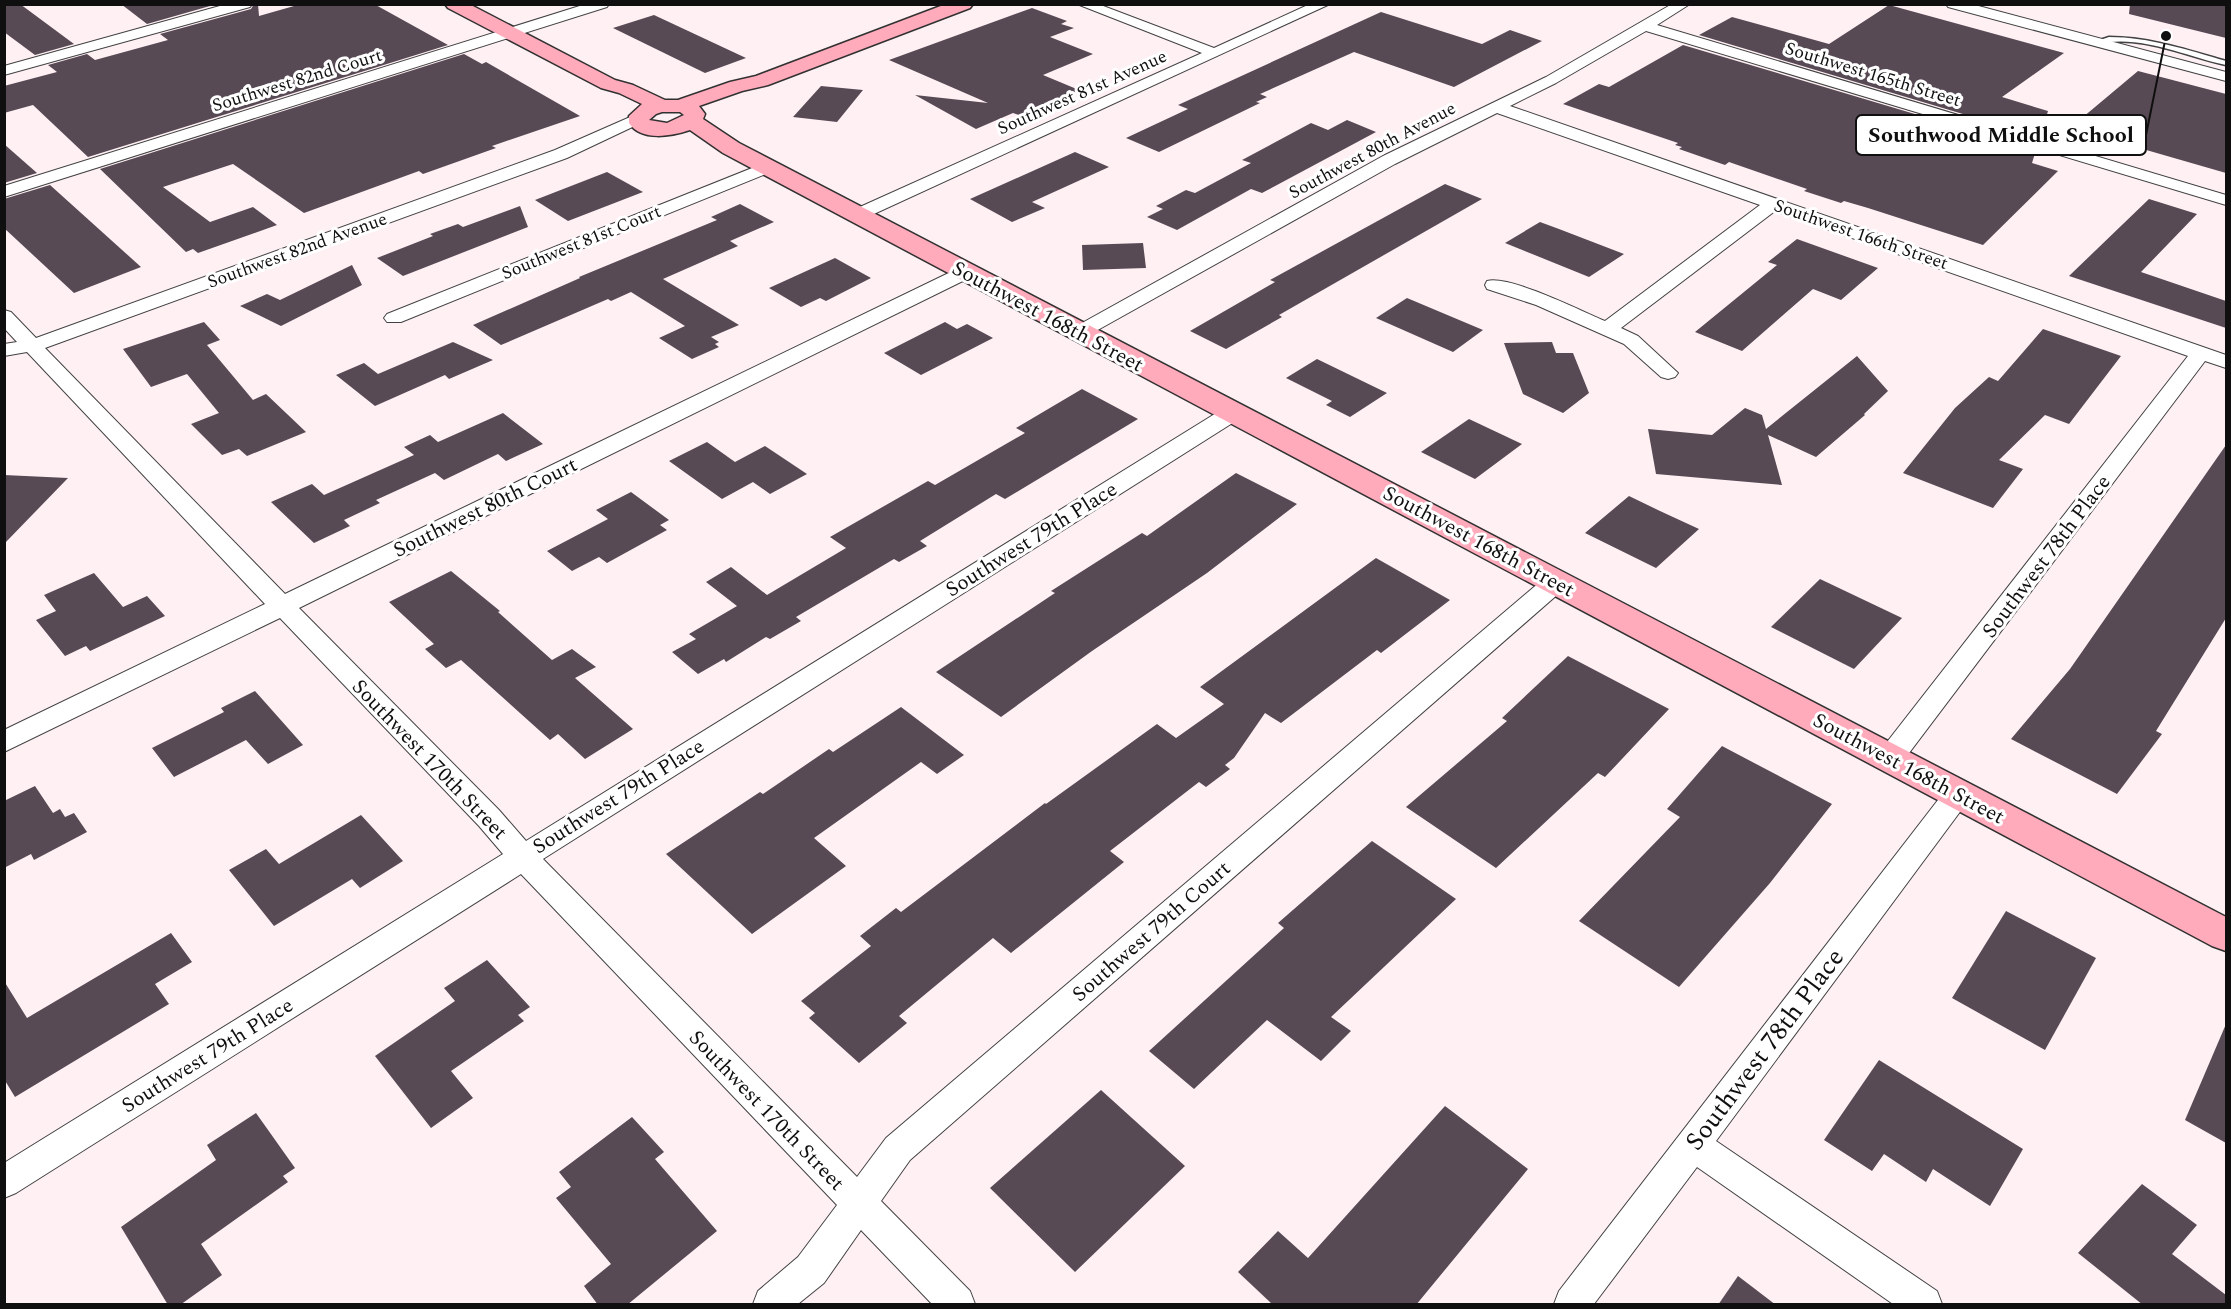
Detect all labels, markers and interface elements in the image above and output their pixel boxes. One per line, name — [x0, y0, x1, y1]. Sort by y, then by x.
street label: Southwest 165th Street — [1782, 35, 1964, 114]
street label: Southwest 82nd Court — [209, 42, 386, 119]
street label: Southwest 81st Avenue — [993, 43, 1171, 142]
street label: Southwest 80th Avenue — [1284, 95, 1461, 206]
callout: Southwood Middle School — [1856, 115, 2146, 155]
text: Southwood Middle School — [1868, 119, 2134, 152]
street label: Southwest 166th Street — [1770, 192, 1952, 277]
street label: Southwest 81st Court — [497, 198, 665, 287]
street label: Southwest 82nd Avenue — [203, 205, 391, 296]
street label: Southwest 168th Street — [946, 253, 1149, 381]
street label: Southwest 80th Court — [388, 449, 583, 566]
street label: Southwest 78th Place — [1975, 468, 2119, 645]
street label: Southwest 79th Place — [939, 474, 1124, 606]
street label: Southwest 168th Street — [1377, 478, 1580, 606]
street label: Southwest 170th Street — [344, 672, 515, 847]
street label: Southwest 168th Street — [1807, 705, 2010, 833]
street label: Southwest 79th Place — [526, 731, 711, 863]
street label: Southwest 79th Court — [1065, 854, 1238, 1010]
street label: Southwest 78th Place — [1675, 940, 1854, 1159]
street label: Southwest 79th Place — [115, 990, 300, 1122]
street label: Southwest 170th Street — [681, 1023, 852, 1198]

